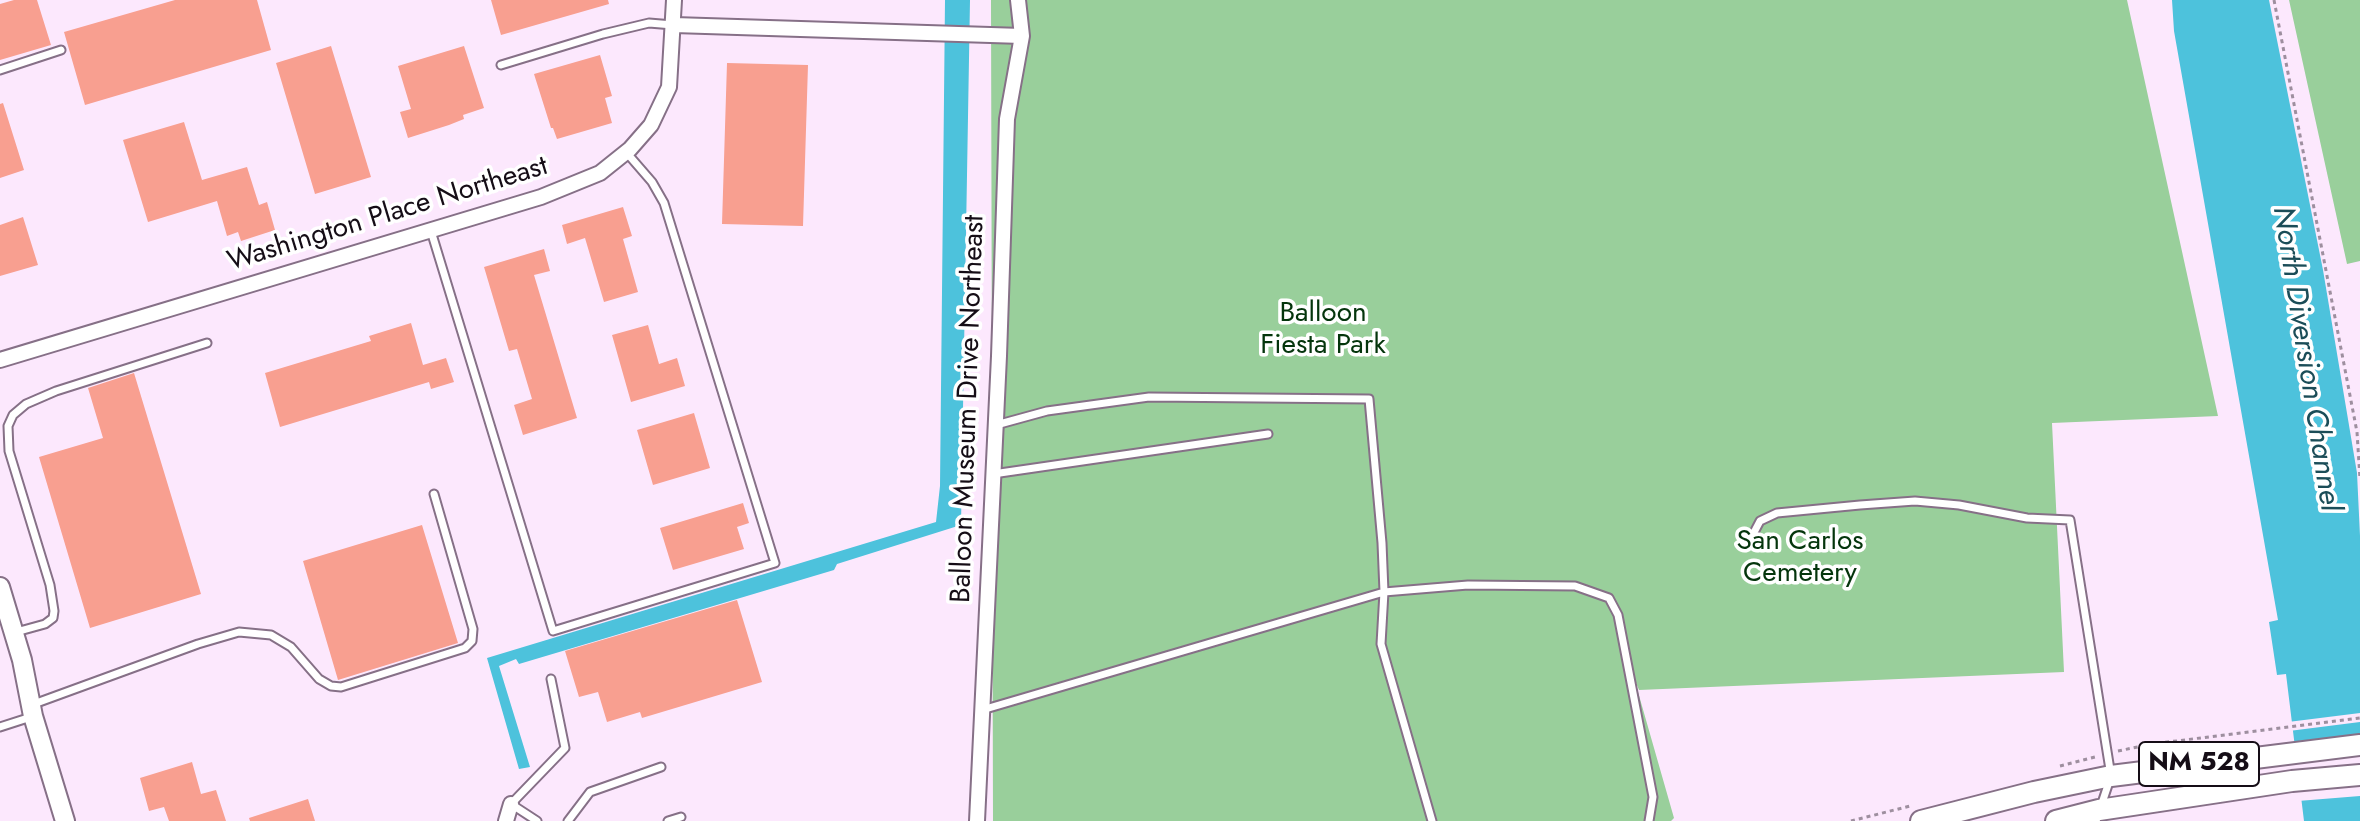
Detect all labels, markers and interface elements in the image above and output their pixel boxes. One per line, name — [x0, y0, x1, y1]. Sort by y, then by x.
street label: Washington Place Northeast — [224, 150, 552, 280]
water label: North Diversion Channel — [2263, 204, 2347, 514]
street label: Balloon Museum Drive Northeast — [945, 214, 993, 604]
park label: Balloon Fiesta Park — [1260, 297, 1386, 363]
park label: San Carlos Cemetery — [1736, 525, 1864, 591]
road number: NM 528 — [2139, 742, 2259, 786]

